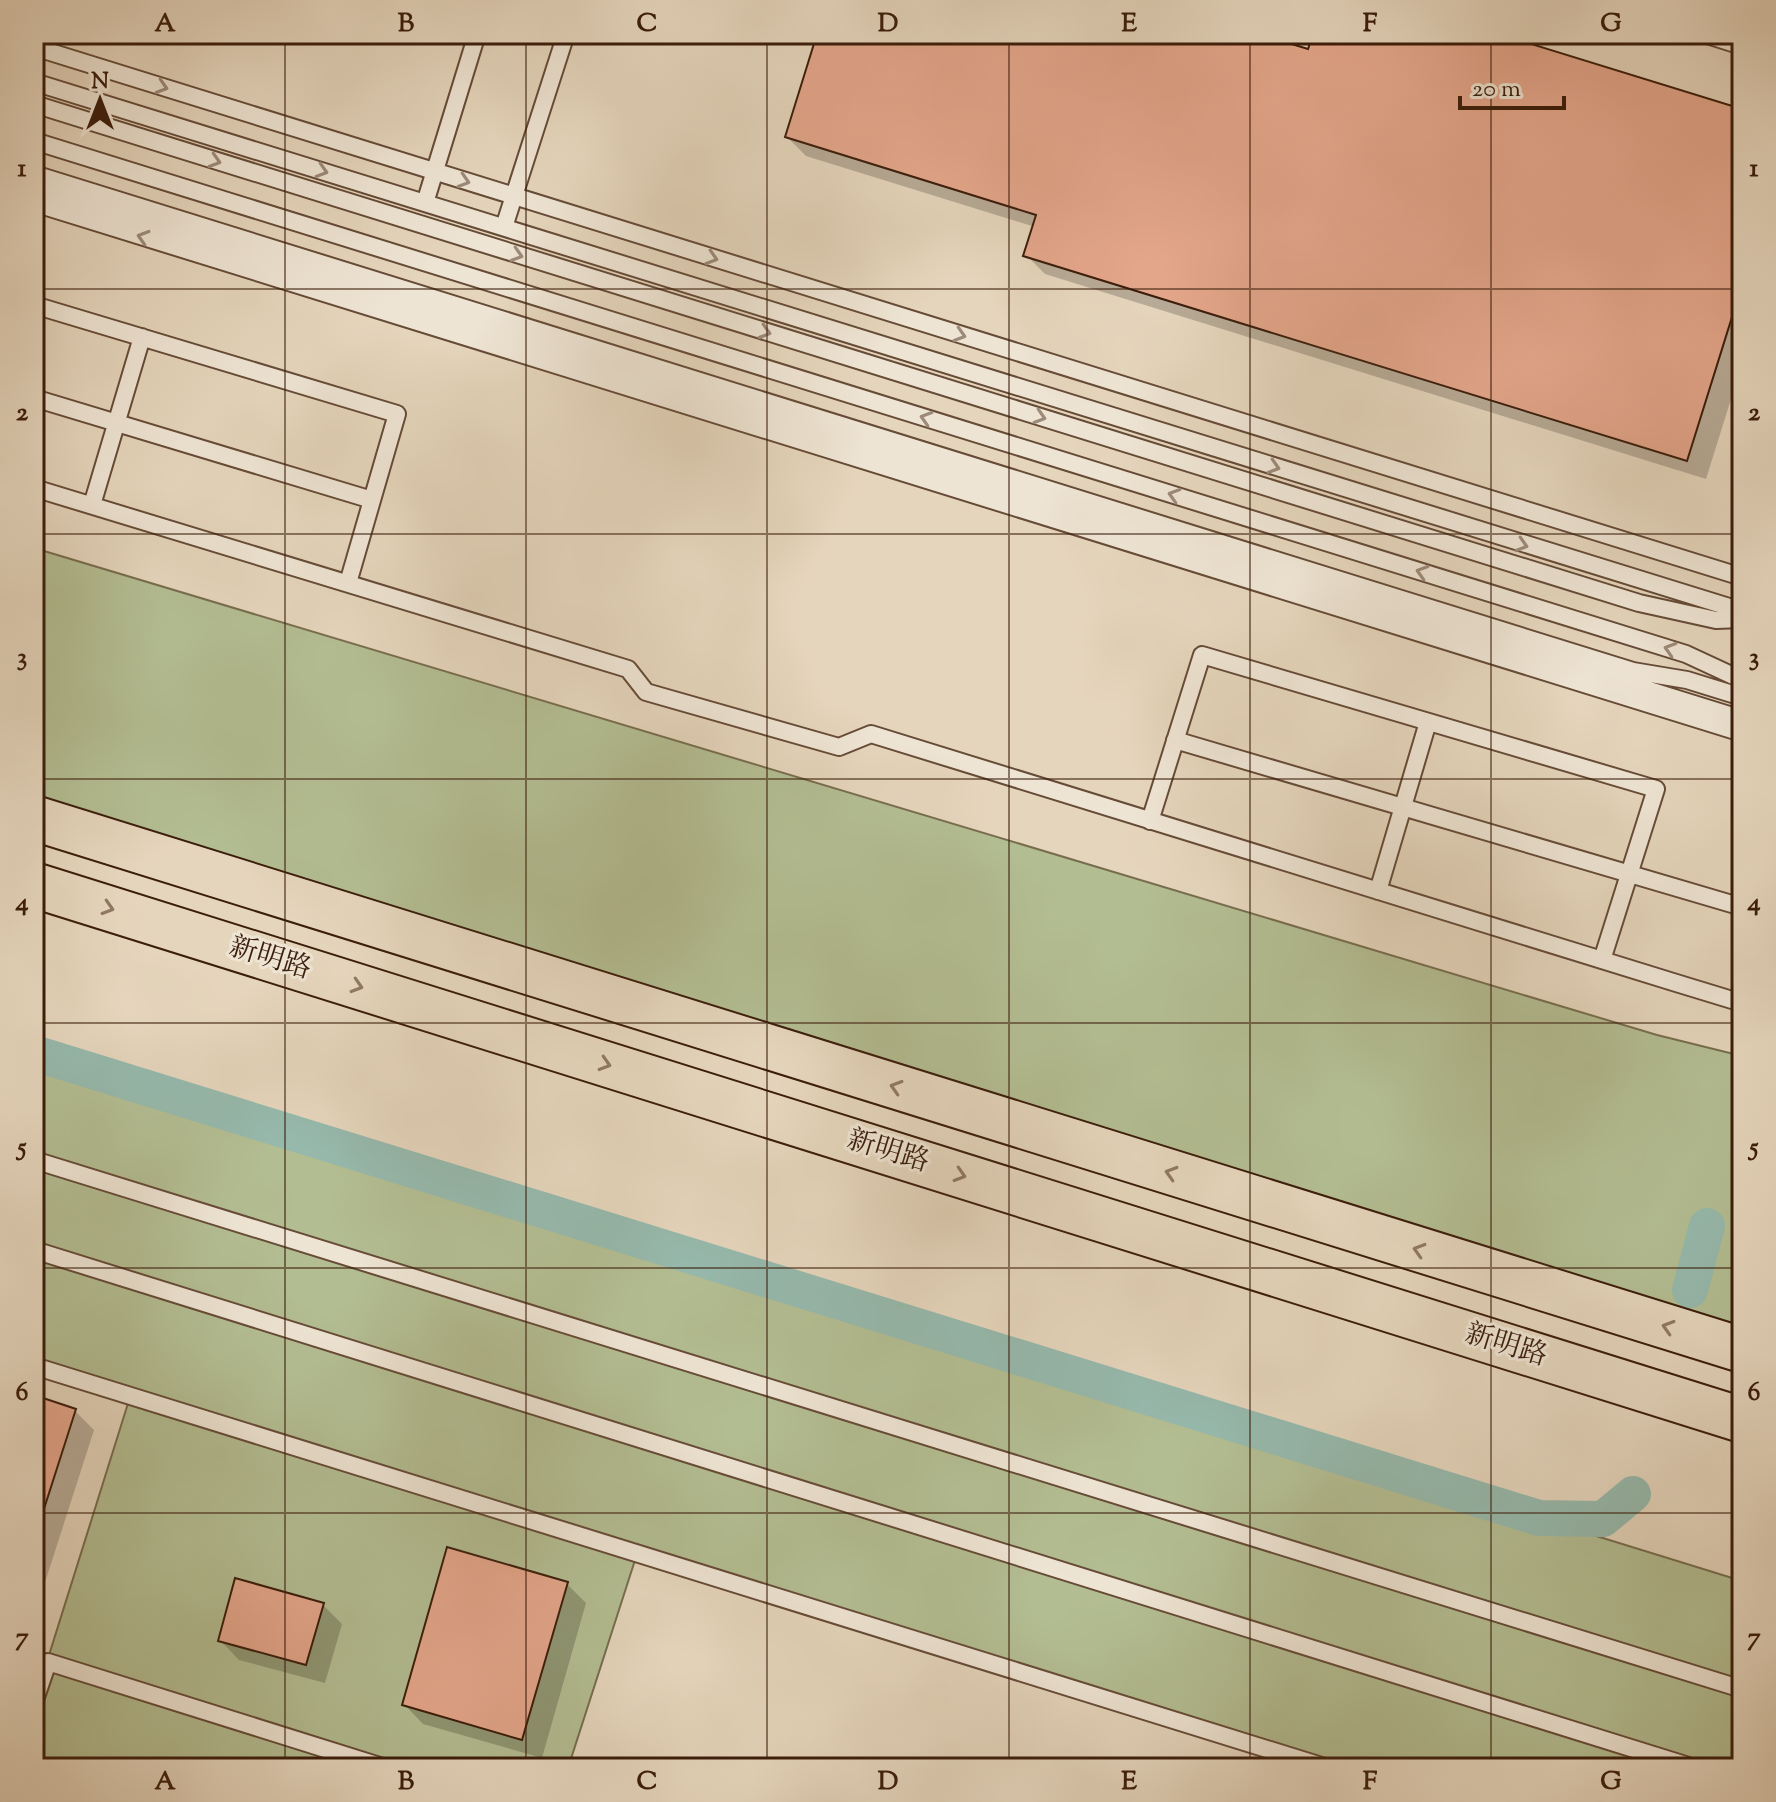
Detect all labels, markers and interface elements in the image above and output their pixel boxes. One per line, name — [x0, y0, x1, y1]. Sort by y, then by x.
text: A — [154, 6, 176, 43]
text: B — [398, 6, 415, 43]
text: C — [637, 6, 657, 43]
text: D — [878, 6, 898, 43]
text: E — [1121, 6, 1137, 43]
text: F — [1363, 6, 1378, 43]
text: G — [1600, 6, 1622, 43]
north arrow — [60, 60, 140, 140]
scale bar — [1460, 60, 1564, 110]
text: N — [91, 67, 109, 99]
text: 20 m — [1472, 73, 1521, 107]
one-way arrow — [155, 78, 168, 94]
text: 1 — [18, 151, 27, 188]
text: 1 — [1750, 151, 1759, 188]
one-way arrow — [208, 152, 222, 168]
one-way arrow — [315, 162, 329, 178]
one-way arrow — [456, 172, 470, 188]
one-way arrow — [137, 230, 151, 246]
one-way arrow — [510, 245, 524, 261]
one-way arrow — [705, 249, 719, 265]
one-way arrow — [758, 323, 772, 339]
one-way arrow — [953, 326, 967, 342]
text: 2 — [16, 395, 29, 432]
text: 2 — [1748, 395, 1761, 432]
one-way arrow — [1033, 408, 1047, 424]
one-way arrow — [919, 411, 933, 427]
one-way arrow — [1267, 458, 1280, 474]
one-way arrow — [1167, 488, 1181, 504]
one-way arrow — [1514, 535, 1528, 551]
one-way arrow — [1416, 565, 1430, 581]
text: 3 — [17, 640, 27, 677]
text: 3 — [1749, 640, 1759, 677]
one-way arrow — [1664, 642, 1678, 658]
text: 4 — [14, 885, 29, 922]
text: 4 — [1746, 885, 1761, 922]
one-way arrow — [101, 899, 115, 915]
street label: 新明路 — [224, 928, 316, 990]
one-way arrow — [349, 977, 363, 993]
one-way arrow — [597, 1055, 611, 1071]
one-way arrow — [890, 1081, 904, 1097]
street label: 新明路 — [842, 1121, 934, 1183]
text: 5 — [16, 1130, 27, 1167]
text: 5 — [1748, 1130, 1759, 1167]
one-way arrow — [952, 1166, 966, 1182]
one-way arrow — [1165, 1166, 1178, 1182]
one-way arrow — [1413, 1243, 1427, 1259]
street label: 新明路 — [1460, 1315, 1552, 1377]
one-way arrow — [1661, 1320, 1675, 1336]
text: 6 — [16, 1375, 29, 1412]
text: 6 — [1748, 1375, 1761, 1412]
text: 7 — [15, 1620, 29, 1657]
text: 7 — [1747, 1620, 1761, 1657]
text: A — [154, 1764, 176, 1801]
text: B — [398, 1764, 415, 1801]
text: C — [637, 1764, 657, 1801]
text: D — [878, 1764, 898, 1801]
text: E — [1121, 1764, 1137, 1801]
text: F — [1363, 1764, 1378, 1801]
text: G — [1600, 1764, 1622, 1801]

